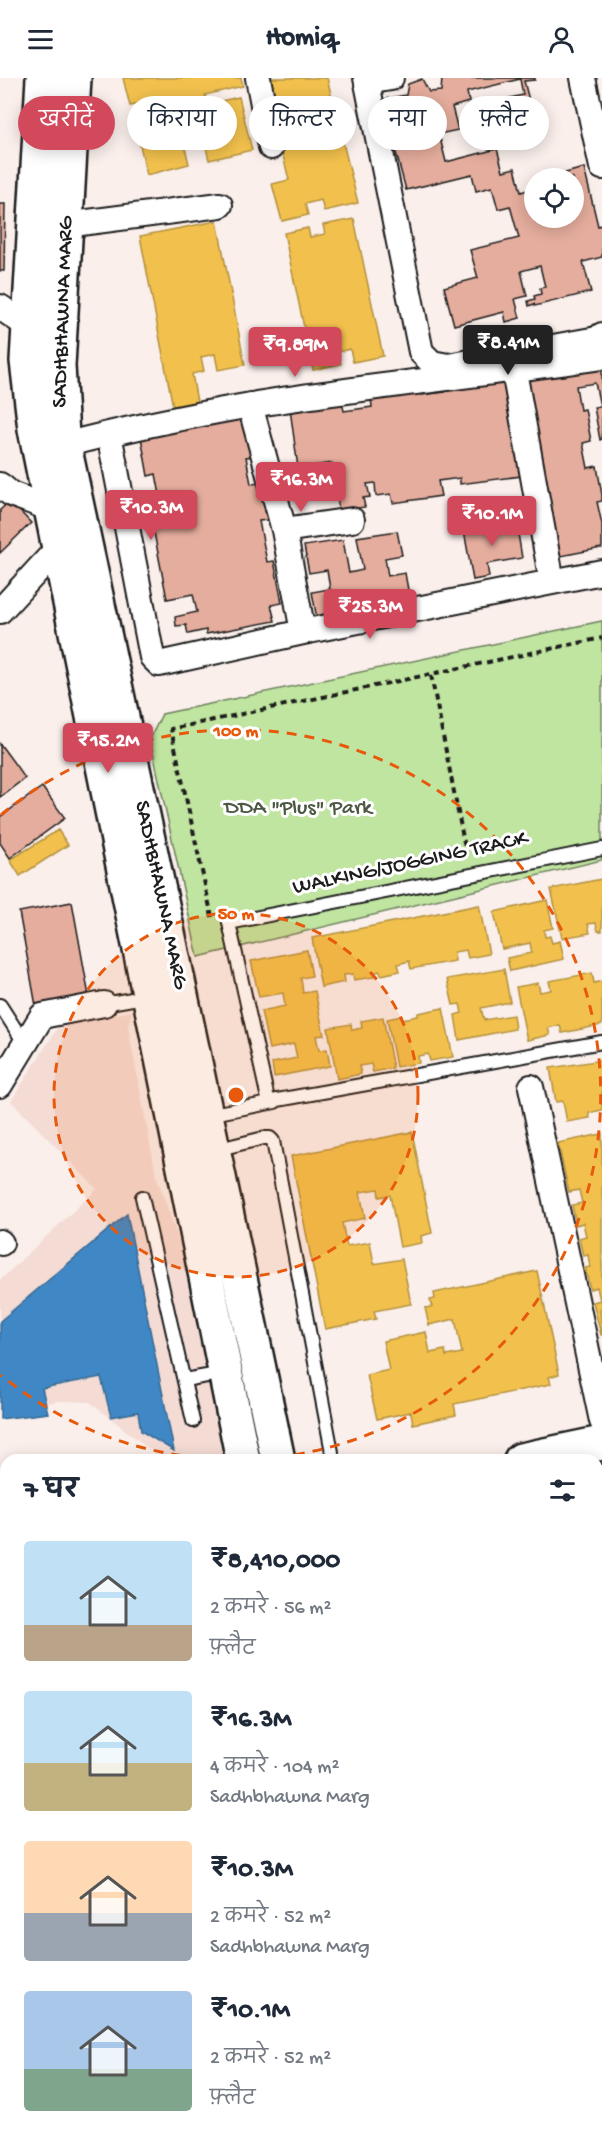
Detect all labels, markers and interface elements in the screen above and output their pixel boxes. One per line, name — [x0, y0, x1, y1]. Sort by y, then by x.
icon: menu — [24, 23, 57, 56]
text: Homiq — [266, 23, 336, 55]
icon: person — [545, 23, 578, 56]
chip: खरीदें — [18, 96, 115, 150]
chip: किराया — [127, 96, 237, 150]
chip: फ़िल्टर — [249, 96, 356, 150]
chip: नया — [368, 96, 447, 150]
chip: फ़्लैट — [459, 96, 549, 150]
map controls — [524, 168, 584, 228]
button: locate — [524, 168, 584, 228]
street label: SADHBHAWNA MARG — [48, 215, 80, 408]
pin: ₹8.41M — [459, 325, 557, 376]
pin: ₹9.89M — [246, 327, 344, 378]
text: ₹8.41M — [477, 333, 539, 356]
text: ₹9.89M — [263, 335, 327, 358]
pin: ₹16.3M — [252, 462, 350, 513]
text: ₹16.3M — [270, 470, 332, 493]
pin: ₹10.3M — [102, 490, 200, 541]
pin: ₹10.1M — [443, 496, 541, 547]
text: ₹10.3M — [119, 498, 183, 521]
text: ₹10.1M — [461, 504, 523, 527]
pin: ₹25.3M — [321, 589, 419, 640]
text: ₹25.3M — [338, 597, 402, 620]
text: 100 m — [213, 722, 259, 743]
pin: ₹15.2M — [59, 723, 157, 774]
text: ₹15.2M — [77, 731, 139, 754]
park label: DDA "Plus" Park — [222, 796, 374, 822]
street label: SADHBHAWNA MARG — [127, 799, 193, 993]
street label: WALKING/JOGGING TRACK — [290, 826, 532, 902]
text: 50 m — [218, 905, 255, 926]
centre of rings — [226, 1085, 246, 1105]
icon: filters — [546, 1474, 579, 1507]
text: 7 घर — [24, 1477, 78, 1508]
text: ₹8,410,000 — [210, 1547, 340, 1578]
icon: home — [72, 1565, 144, 1637]
text: 2 कमरे · 56 m² — [210, 1598, 331, 1621]
text: फ़्लैट — [210, 1639, 256, 1662]
text: ₹16.3M — [210, 1706, 291, 1737]
icon: home — [72, 1715, 144, 1787]
text: 4 कमरे · 104 m² — [210, 1757, 339, 1780]
text: Sadhbhawna Marg — [210, 1787, 370, 1810]
text: ₹10.3M — [210, 1856, 293, 1887]
icon: home — [72, 1865, 144, 1937]
text: 2 कमरे · 52 m² — [210, 1907, 331, 1930]
text: Sadhbhawna Marg — [210, 1937, 370, 1960]
text: ₹10.1M — [210, 1997, 290, 2028]
icon: home — [72, 2015, 144, 2087]
text: 2 कमरे · 52 m² — [210, 2048, 331, 2071]
text: फ़्लैट — [210, 2089, 256, 2112]

